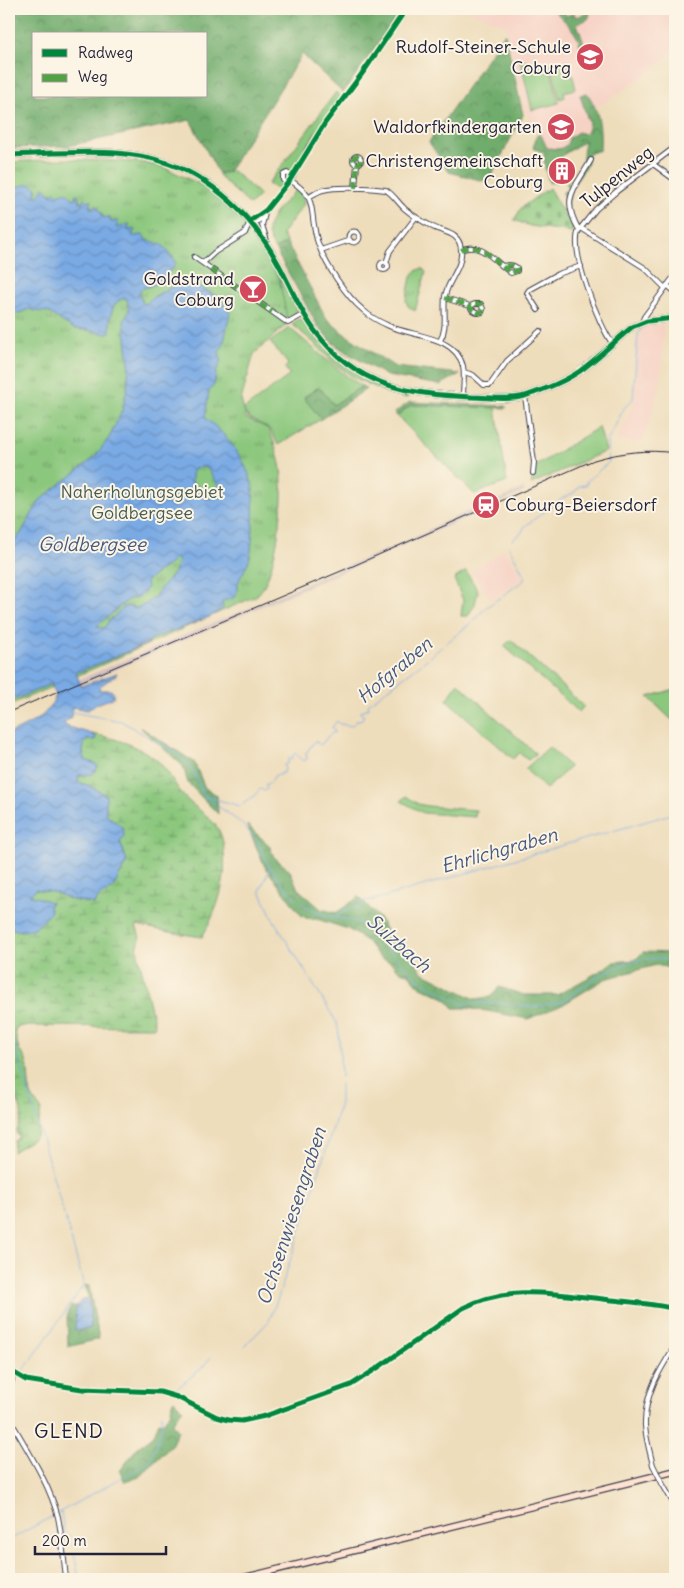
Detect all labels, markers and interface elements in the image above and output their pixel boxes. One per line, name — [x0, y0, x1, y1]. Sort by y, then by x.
legend — [32, 32, 208, 98]
place label: Rudolf-Steiner-Schule Coburg — [395, 35, 571, 79]
school or university icon: Rudolf-Steiner-Schule Coburg — [575, 42, 605, 72]
text: Radweg — [78, 43, 133, 62]
text: Weg — [78, 67, 108, 86]
school or university icon: Waldorfkindergarten — [546, 112, 576, 142]
place label: Waldorfkindergarten — [373, 115, 542, 138]
street label: Tulpenweg — [576, 140, 658, 213]
place label: Christengemeinschaft Coburg — [366, 149, 543, 193]
building icon: Christengemeinschaft Coburg — [547, 156, 577, 186]
place label: Goldstrand Coburg — [144, 267, 234, 311]
bar icon: Goldstrand Coburg — [238, 274, 268, 304]
park label: Naherholungsgebiet Goldbergsee — [60, 480, 224, 524]
station icon: Coburg-Beiersdorf — [471, 490, 501, 520]
place label: Coburg-Beiersdorf — [505, 493, 658, 516]
water label: Goldbergsee — [38, 532, 148, 556]
water label: Hofgraben — [351, 631, 437, 708]
water label: Ehrlichgraben — [438, 822, 561, 878]
water label: Sulzbach — [362, 909, 437, 978]
water label: Ochsenwiesengraben — [251, 1123, 331, 1308]
district label: GLEND — [34, 1418, 104, 1443]
scale bar — [35, 1523, 166, 1555]
text: 200 m — [42, 1531, 87, 1550]

